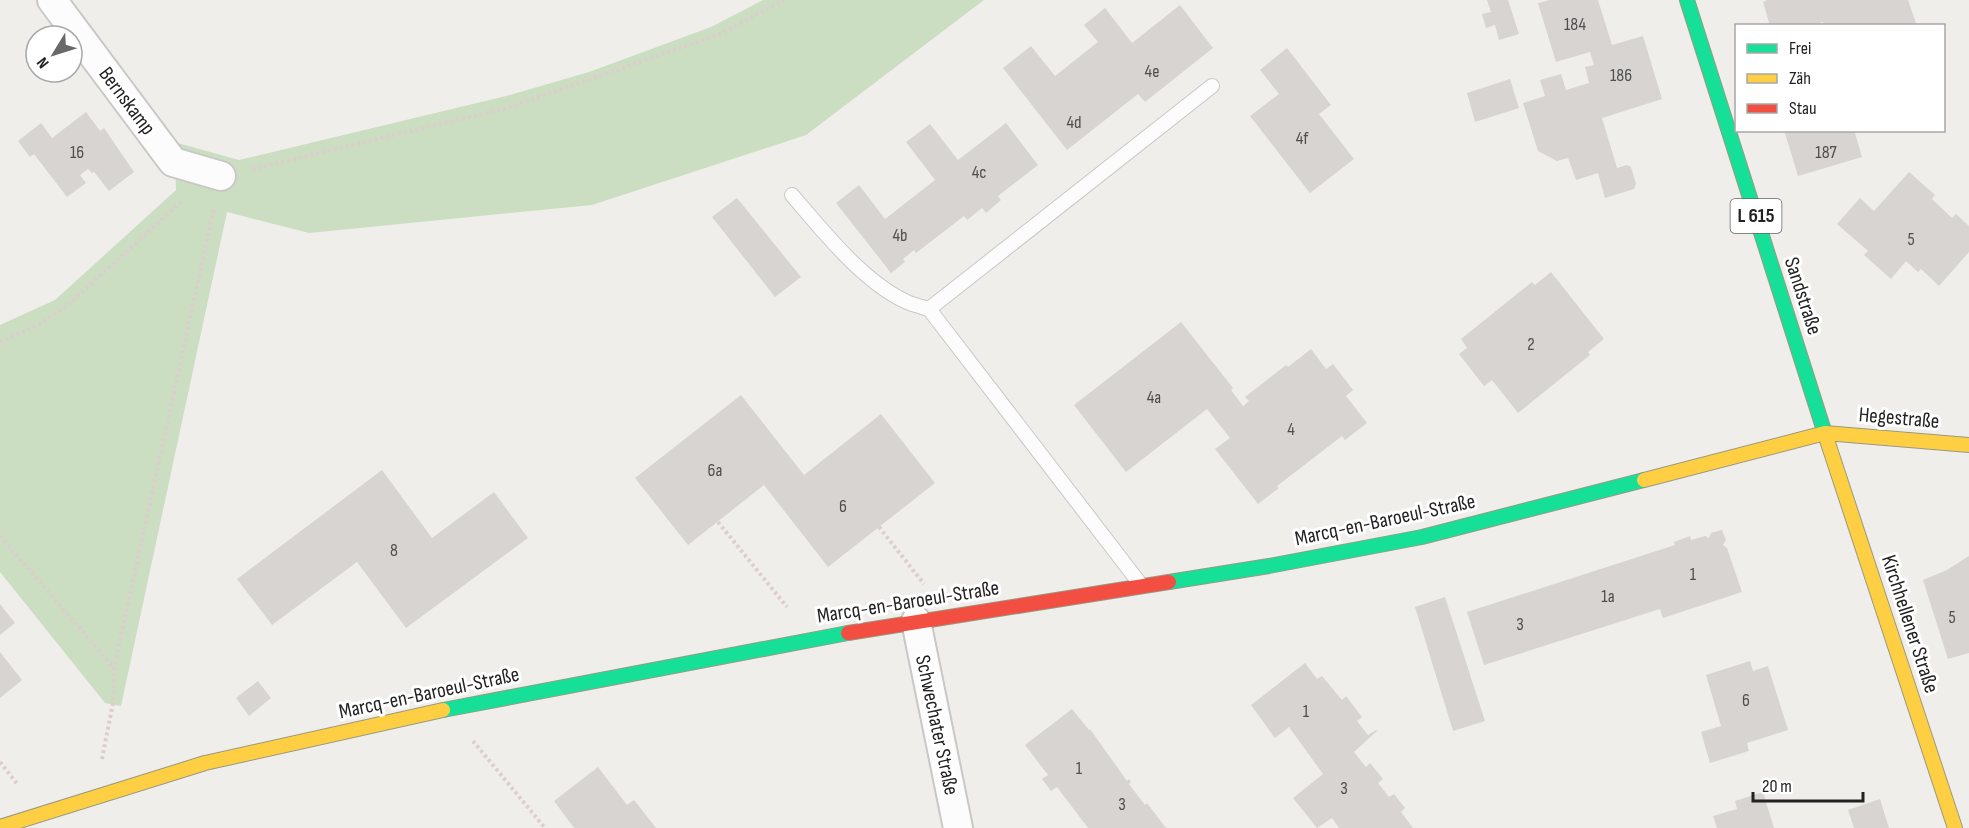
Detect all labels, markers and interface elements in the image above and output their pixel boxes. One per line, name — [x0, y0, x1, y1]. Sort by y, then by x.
house number: 184 — [1564, 14, 1587, 35]
north arrow — [24, 24, 84, 84]
legend — [1735, 24, 1945, 132]
text: Frei — [1789, 38, 1811, 59]
text: N — [33, 53, 53, 72]
house number: 4e — [1145, 61, 1159, 82]
street label: Bernskamp — [93, 62, 161, 140]
house number: 186 — [1610, 65, 1632, 86]
text: Zäh — [1789, 68, 1811, 89]
text: Stau — [1789, 98, 1817, 119]
house number: 4d — [1066, 112, 1082, 133]
house number: 4f — [1296, 128, 1309, 149]
house number: 16 — [70, 142, 84, 163]
house number: 187 — [1815, 142, 1837, 163]
house number: 4c — [972, 162, 986, 183]
road number: L 615 — [1730, 199, 1782, 233]
house number: 4b — [893, 225, 908, 246]
house number: 5 — [1907, 229, 1915, 250]
street label: Sandstraße — [1779, 254, 1827, 338]
house number: 2 — [1527, 334, 1535, 355]
house number: 4a — [1147, 387, 1161, 408]
street label: Hegestraße — [1858, 402, 1940, 434]
house number: 4 — [1287, 419, 1295, 440]
house number: 6a — [708, 460, 722, 481]
street label: Marcq-en-Baroeul-Straße — [1293, 489, 1477, 551]
house number: 6 — [839, 496, 847, 517]
house number: 8 — [390, 540, 398, 561]
street label: Kirchhellener Straße — [1876, 552, 1944, 696]
house number: 1 — [1690, 564, 1697, 585]
street label: Marcq-en-Baroeul-Straße — [815, 575, 1001, 629]
house number: 1a — [1601, 586, 1615, 607]
house number: 5 — [1948, 607, 1956, 628]
house number: 3 — [1516, 614, 1524, 635]
street label: Schwechater Straße — [910, 653, 964, 797]
street label: Marcq-en-Baroeul-Straße — [337, 662, 521, 724]
house number: 6 — [1742, 690, 1750, 711]
house number: 1 — [1303, 701, 1310, 722]
house number: 1 — [1076, 758, 1083, 779]
scale bar — [1753, 765, 1862, 803]
text: 20 m — [1762, 776, 1792, 797]
house number: 3 — [1340, 778, 1348, 799]
house number: 3 — [1118, 794, 1126, 815]

